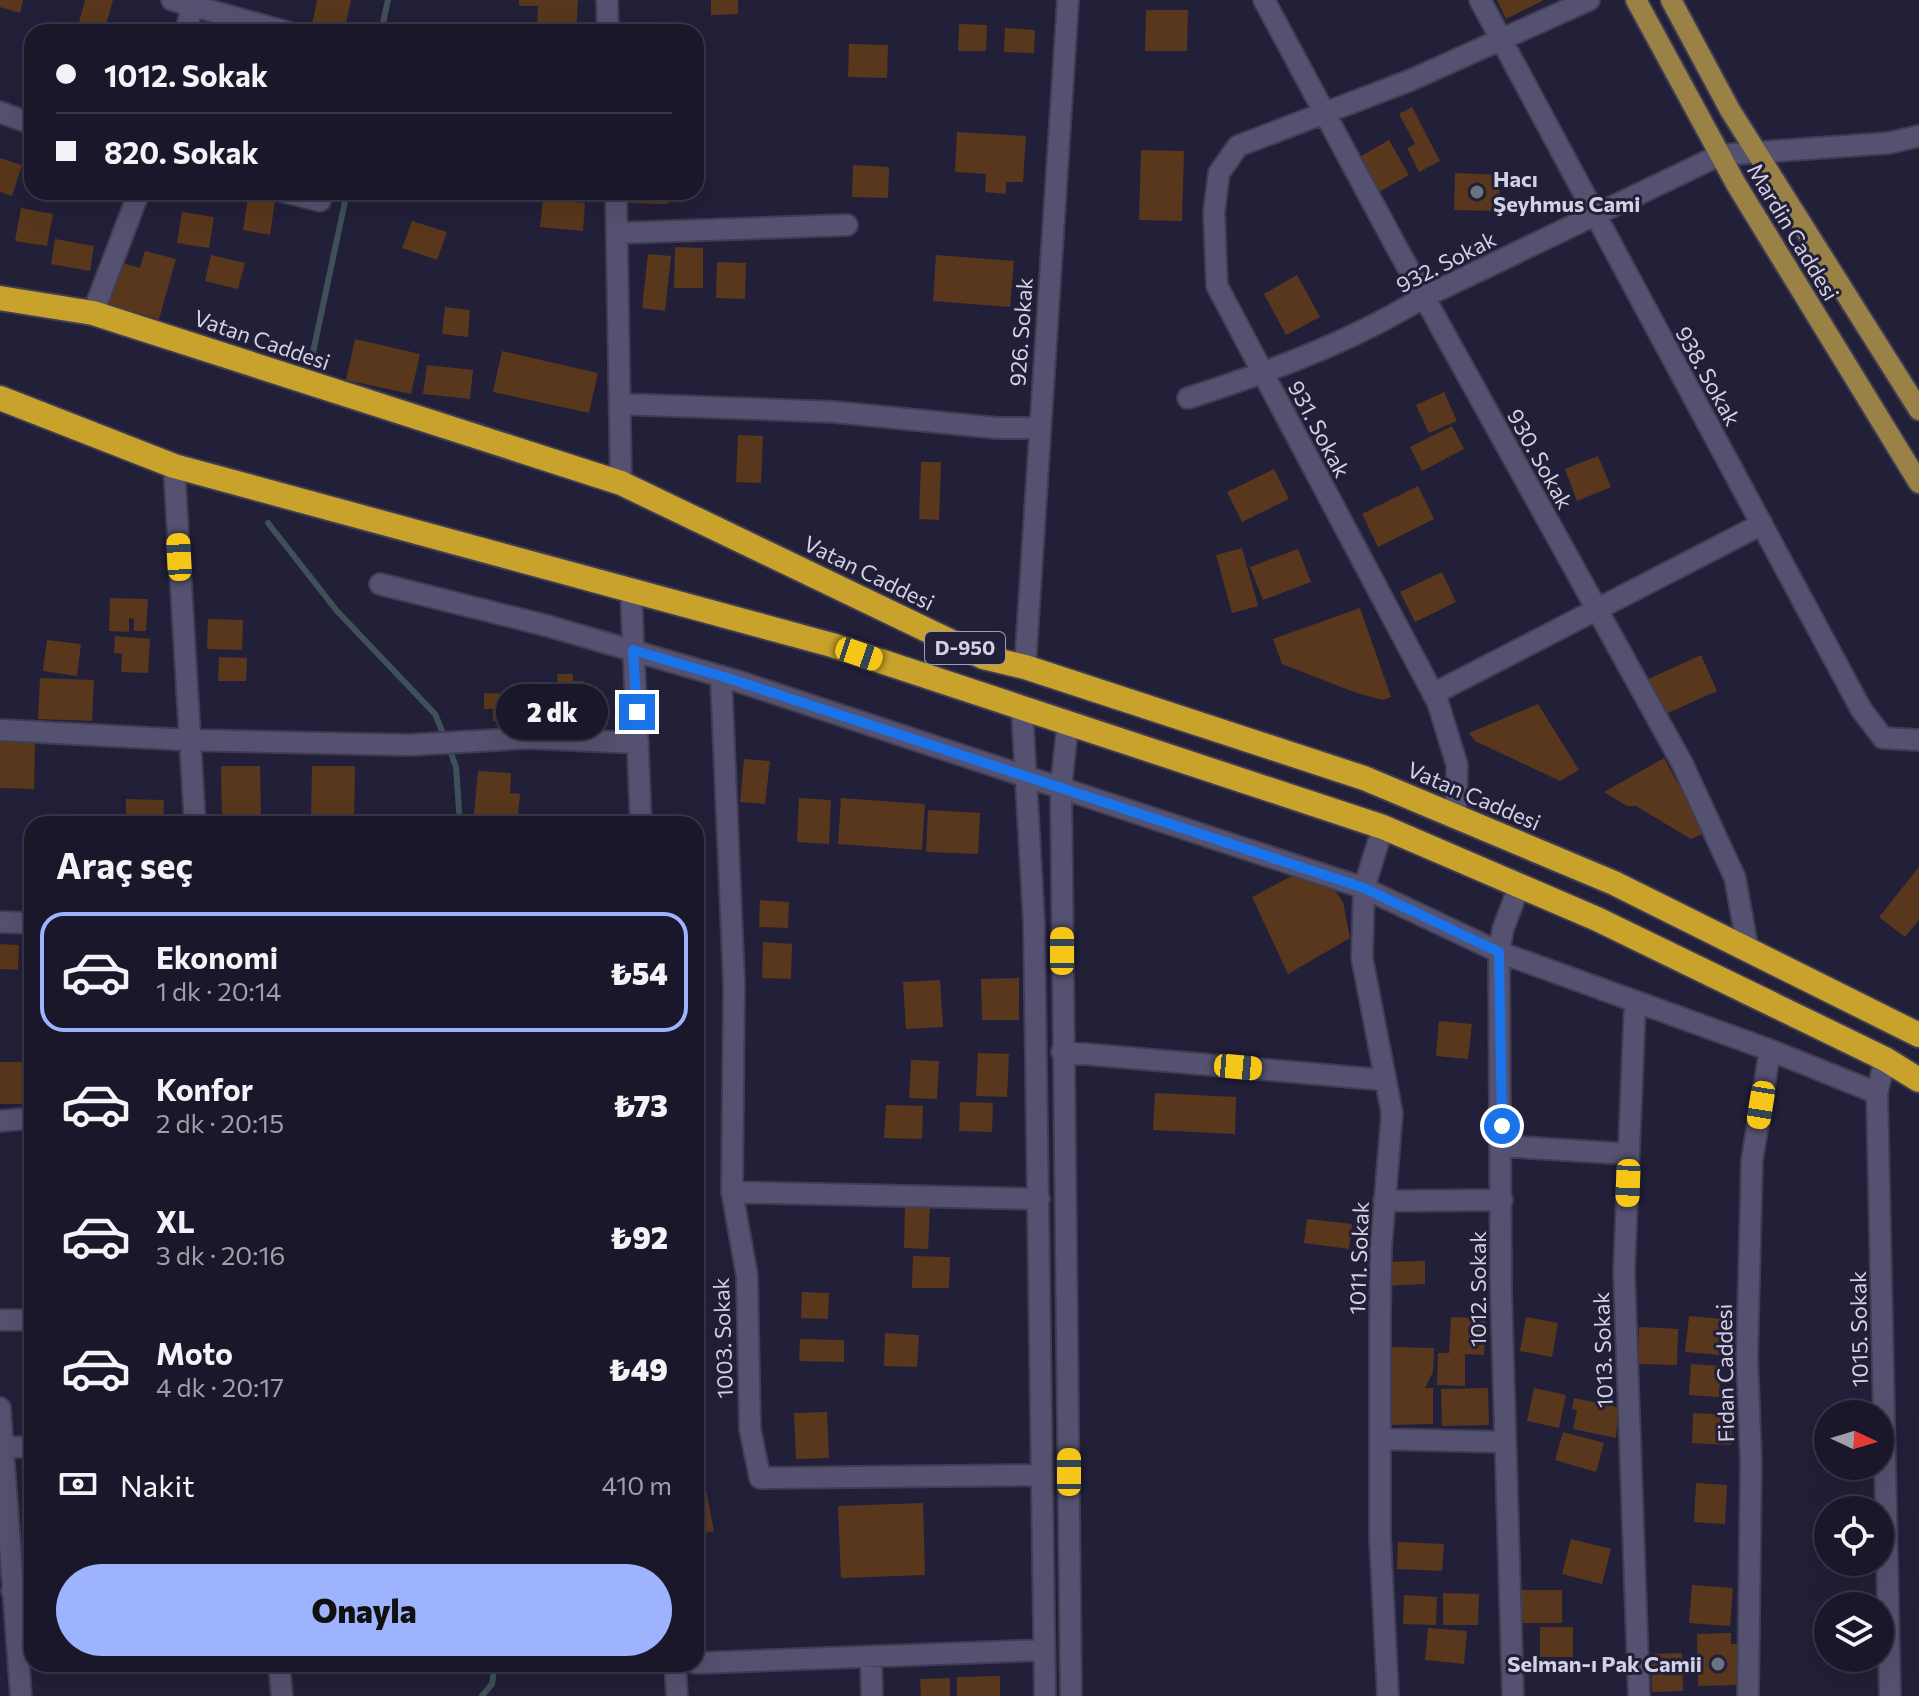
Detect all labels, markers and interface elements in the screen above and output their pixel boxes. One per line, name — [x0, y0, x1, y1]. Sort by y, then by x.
text: 1012. Sokak — [104, 56, 268, 93]
text: 820. Sokak — [104, 133, 259, 170]
street label: Mardin Caddesi — [1742, 158, 1845, 305]
place label: Hacı Şeyhmus Cami — [1493, 165, 1640, 217]
marker: Hacı Şeyhmus Cami — [1468, 183, 1486, 201]
street label: 932. Sokak — [1391, 225, 1500, 298]
street label: 926. Sokak — [1003, 276, 1038, 387]
street label: Vatan Caddesi — [191, 304, 334, 375]
street label: 938. Sokak — [1670, 321, 1747, 430]
street label: 931. Sokak — [1283, 376, 1356, 482]
street label: 930. Sokak — [1502, 404, 1579, 514]
street label: Vatan Caddesi — [799, 529, 939, 616]
car — [166, 532, 192, 582]
road number: D-950 — [925, 632, 1005, 664]
car — [832, 635, 886, 673]
callout: 2 dk — [497, 684, 609, 740]
route end — [619, 694, 655, 730]
text: 2 dk — [527, 696, 577, 727]
street label: Vatan Caddesi — [1404, 755, 1545, 836]
text: Araç seç — [56, 842, 193, 886]
car — [1050, 927, 1074, 975]
icon: car — [60, 936, 132, 1008]
text: Ekonomi — [156, 938, 278, 975]
text: ₺54 — [610, 954, 668, 991]
text: 1 dk · 20:14 — [156, 975, 281, 1006]
car — [1213, 1053, 1263, 1081]
icon: car — [60, 1068, 132, 1140]
text: Konfor — [156, 1070, 253, 1107]
car — [1745, 1079, 1777, 1131]
text: ₺73 — [613, 1086, 668, 1123]
text: 2 dk · 20:15 — [156, 1107, 284, 1138]
route start — [1484, 1108, 1520, 1144]
car — [1615, 1159, 1641, 1207]
icon: car — [60, 1200, 132, 1272]
street label: 1011. Sokak — [1343, 1201, 1374, 1315]
text: XL — [156, 1202, 195, 1239]
text: ₺92 — [610, 1218, 668, 1255]
street label: 1012. Sokak — [1464, 1231, 1491, 1347]
text: 3 dk · 20:16 — [156, 1239, 285, 1270]
street label: 1015. Sokak — [1844, 1271, 1873, 1387]
street label: 1003. Sokak — [707, 1277, 738, 1399]
street label: 1013. Sokak — [1587, 1291, 1618, 1409]
street label: Fidan Caddesi — [1710, 1304, 1739, 1443]
icon: car — [60, 1332, 132, 1404]
text: Moto — [156, 1334, 233, 1371]
text: ₺49 — [609, 1350, 668, 1387]
text: 4 dk · 20:17 — [156, 1371, 284, 1402]
north arrow — [1814, 1400, 1894, 1480]
map controls — [1814, 1400, 1894, 1672]
car — [1057, 1448, 1081, 1496]
icon: cash — [56, 1462, 100, 1506]
text: Nakit — [120, 1466, 195, 1503]
text: 410 m — [601, 1469, 672, 1500]
button: locate — [1814, 1496, 1894, 1576]
button: Onayla — [56, 1564, 672, 1656]
button: layers — [1814, 1592, 1894, 1672]
place label: Selman-ı Pak Camii — [1507, 1650, 1702, 1677]
marker: Selman-ı Pak Camii — [1709, 1655, 1727, 1673]

